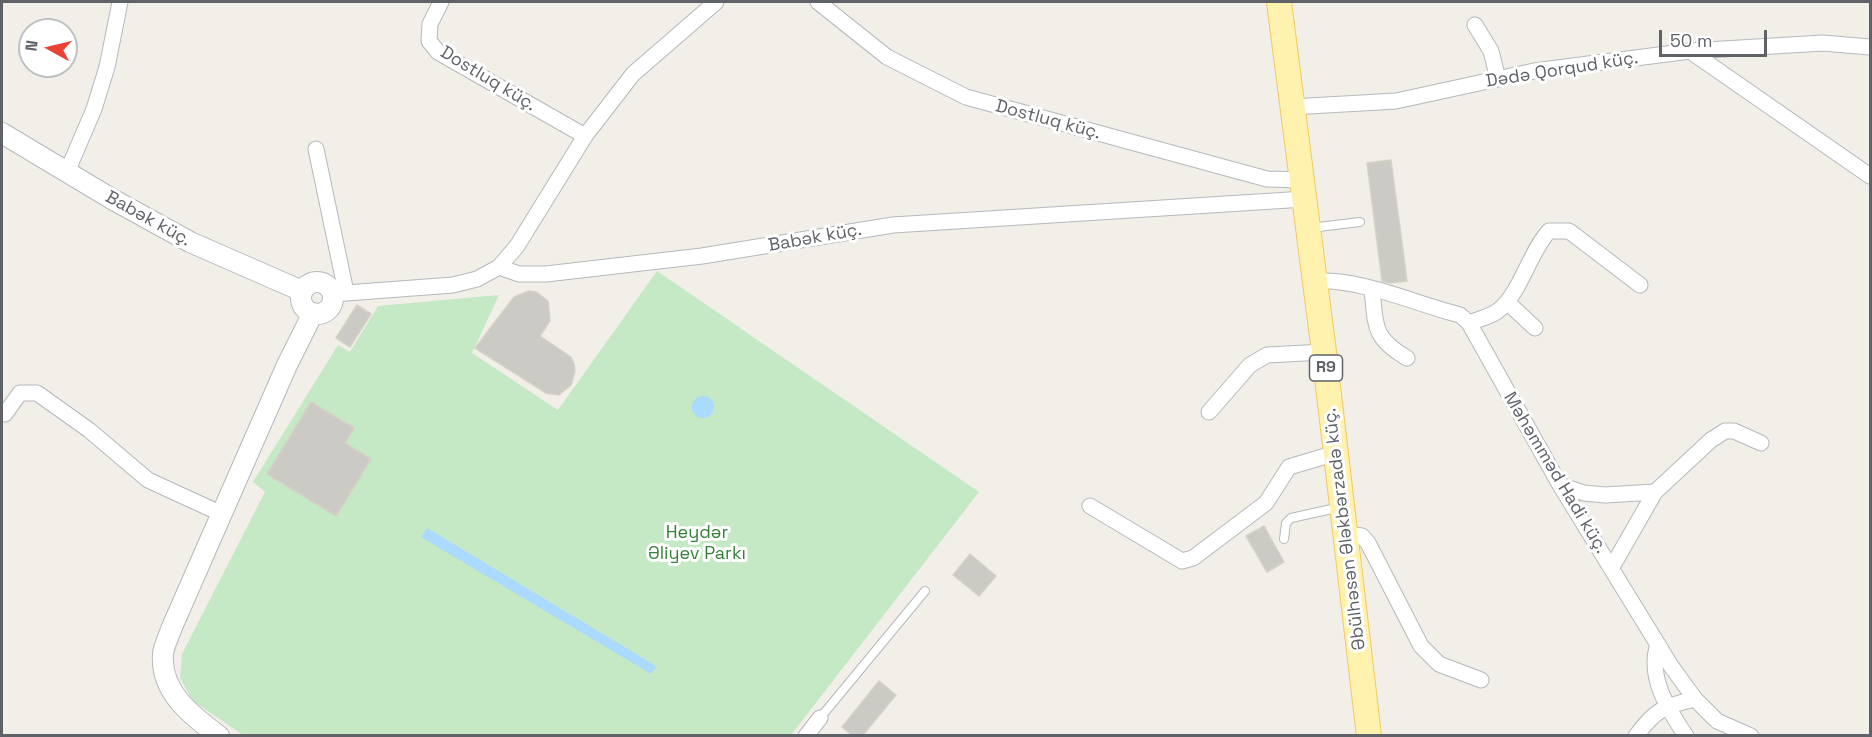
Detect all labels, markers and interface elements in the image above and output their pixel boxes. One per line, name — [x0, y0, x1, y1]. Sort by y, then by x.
north arrow — [18, 18, 78, 78]
scale bar — [1662, 18, 1770, 56]
text: 50 m — [1670, 29, 1712, 52]
text: N — [21, 39, 43, 52]
street label: Dostluq küç. — [436, 42, 540, 116]
street label: Dədə Qorqud küç. — [1484, 47, 1640, 93]
street label: Dostluq küç. — [993, 96, 1103, 144]
street label: Babək küç. — [101, 187, 195, 251]
street label: Babək küç. — [766, 219, 864, 257]
road number: R9 — [1310, 355, 1342, 381]
street label: Məhəmməd Hadi küç. — [1498, 389, 1612, 557]
street label: Əbülhəsən Ələkbərzadə küç. — [1319, 407, 1371, 651]
park label: Heydər Əliyev Parkı — [648, 522, 746, 564]

